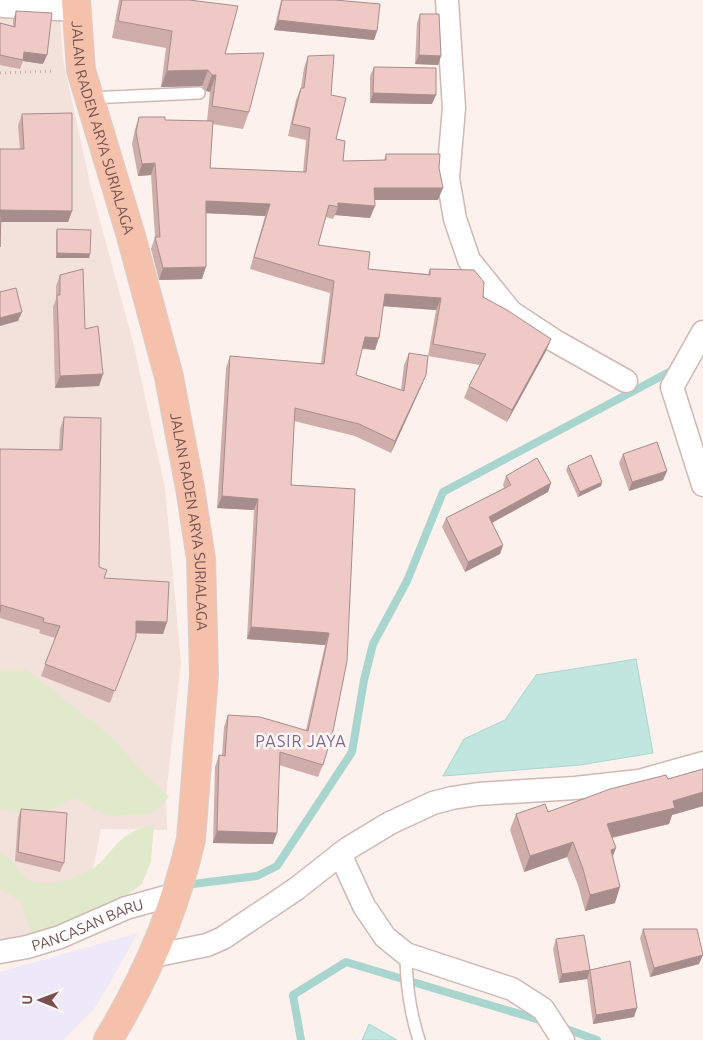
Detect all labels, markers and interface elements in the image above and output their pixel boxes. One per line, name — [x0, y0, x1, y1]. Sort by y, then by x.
street label: JALAN RADEN ARYA SURIALAGA — [69, 20, 138, 236]
street label: JALAN RADEN ARYA SURIALAGA — [167, 411, 211, 631]
district label: PASIR JAYA — [255, 732, 347, 750]
street label: PANCASAN BARU — [29, 895, 145, 954]
north arrow — [15, 975, 65, 1025]
text: U — [19, 995, 35, 1005]

